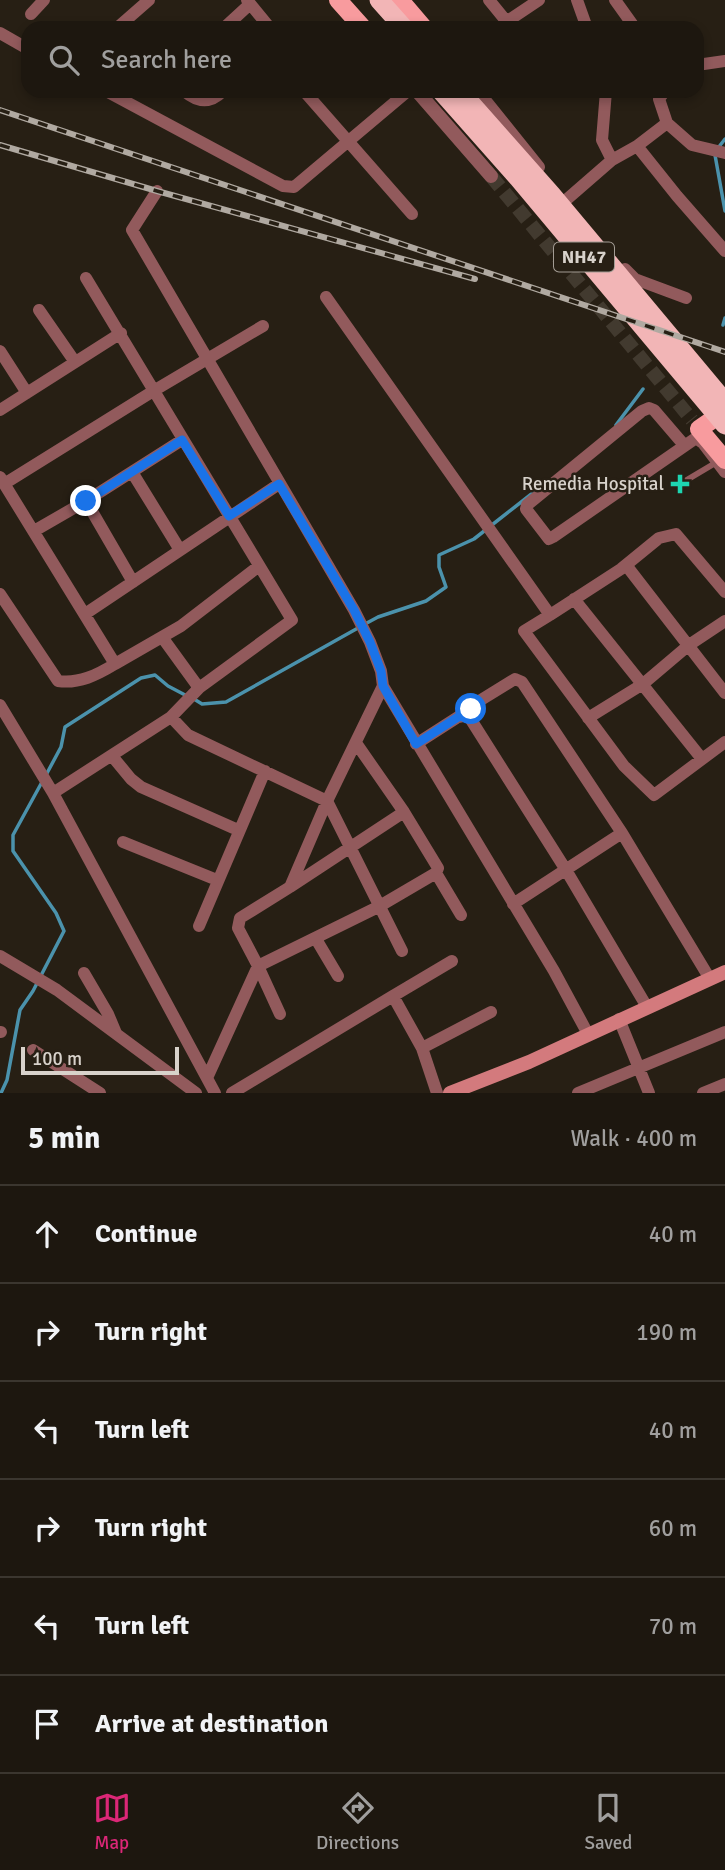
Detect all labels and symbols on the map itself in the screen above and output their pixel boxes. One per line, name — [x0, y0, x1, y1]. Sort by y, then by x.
road number: NH47 — [554, 243, 614, 272]
place label: Remedia Hospital — [522, 472, 664, 496]
marker: Remedia Hospital — [670, 474, 690, 494]
route end — [70, 485, 101, 516]
route start — [455, 693, 486, 724]
scale bar — [21, 1044, 178, 1076]

